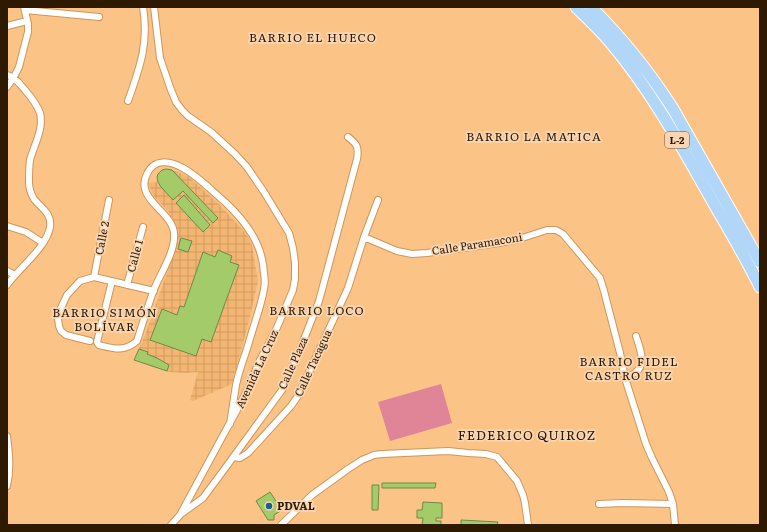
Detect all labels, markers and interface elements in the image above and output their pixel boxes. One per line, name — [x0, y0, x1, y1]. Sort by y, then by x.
district label: BARRIO EL HUECO — [249, 28, 377, 46]
district label: BARRIO LA MATICA — [466, 127, 602, 145]
road number: L-2 — [665, 132, 689, 148]
street label: Calle 2 — [90, 219, 112, 256]
street label: Calle Paramaconi — [430, 228, 524, 258]
street label: Calle 1 — [122, 237, 146, 274]
district label: BARRIO LOCO — [269, 301, 365, 319]
district label: BARRIO SIMÓN BOLÍVAR — [52, 303, 158, 335]
street label: Avenida La Cruz — [231, 326, 282, 411]
street label: Calle Tacagua — [290, 326, 335, 399]
street label: Calle Plaza — [273, 334, 311, 392]
district label: BARRIO FIDEL CASTRO RUZ — [579, 352, 679, 384]
district label: FEDERICO QUIROZ — [458, 425, 596, 444]
place label: PDVAL — [277, 497, 315, 513]
marker: PDVAL — [264, 501, 274, 511]

